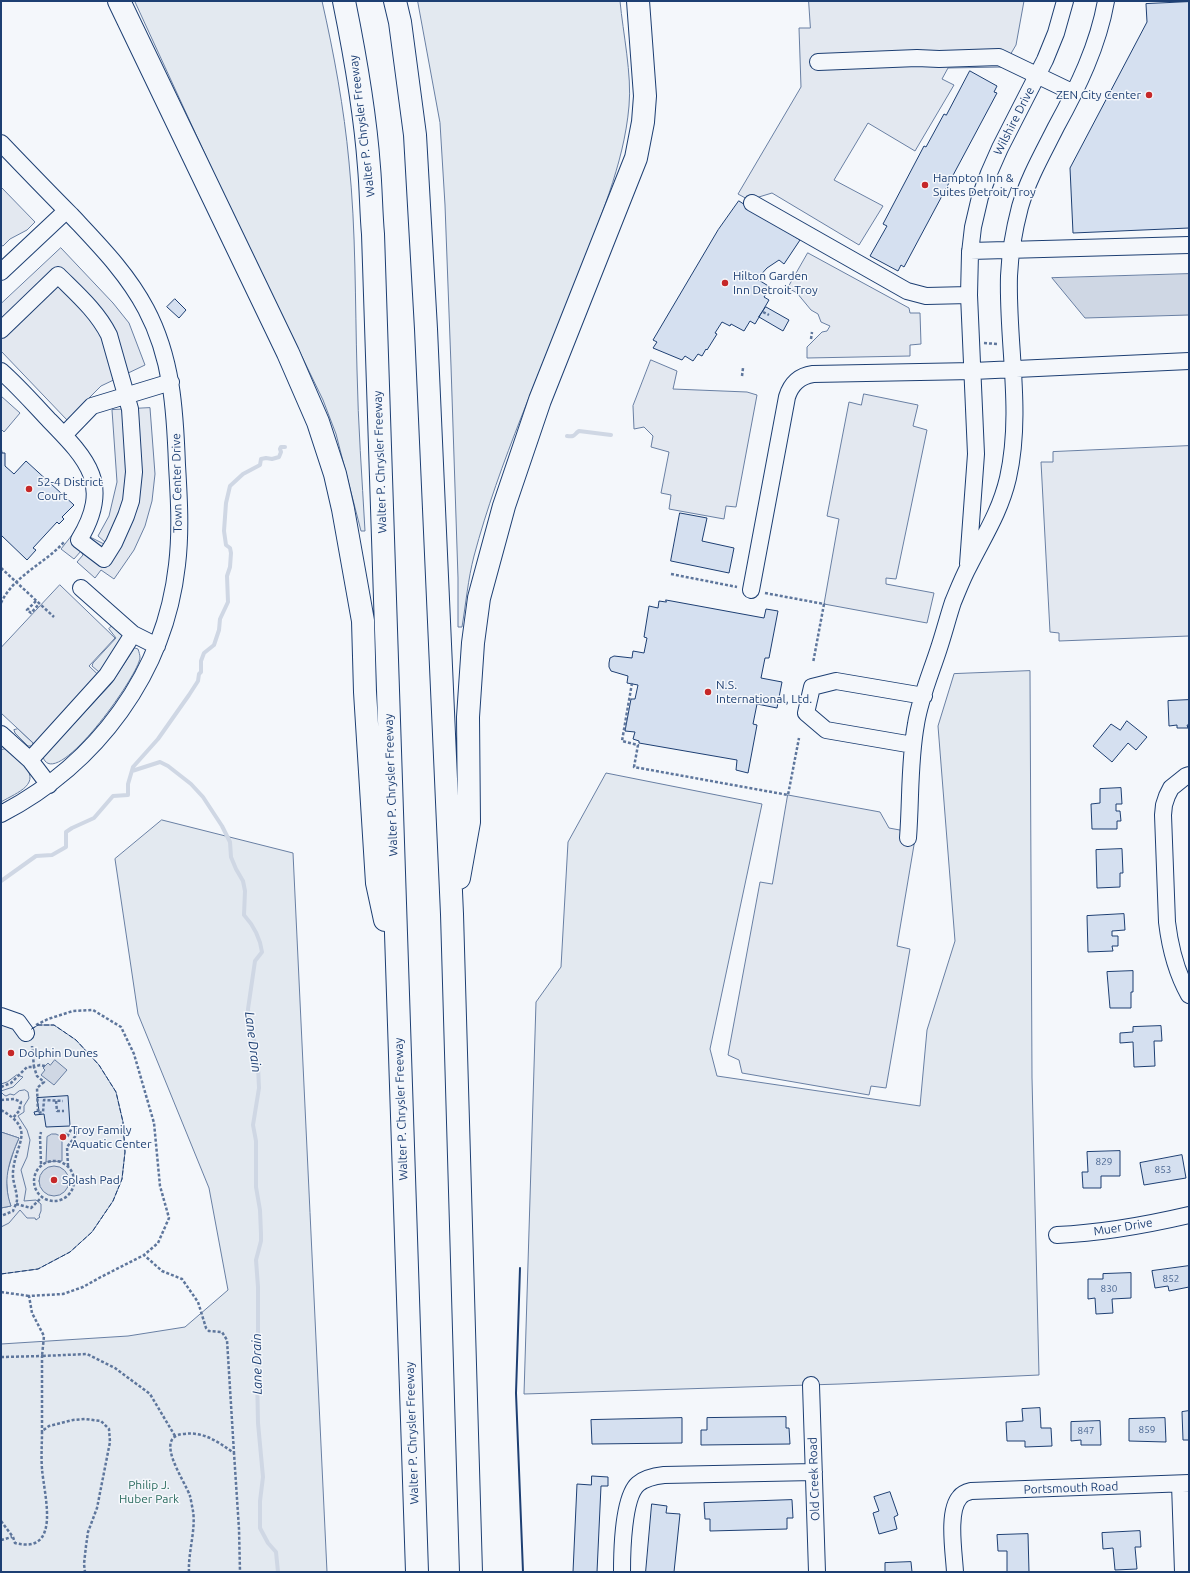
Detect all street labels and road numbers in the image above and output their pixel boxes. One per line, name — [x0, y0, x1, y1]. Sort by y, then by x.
street label: Walter P. Chrysler Freeway — [346, 54, 378, 198]
street label: Wilshire Drive — [991, 84, 1037, 158]
street label: Walter P. Chrysler Freeway — [370, 390, 390, 534]
street label: Town Center Drive — [169, 433, 185, 533]
street label: Walter P. Chrysler Freeway — [381, 713, 401, 857]
street label: Walter P. Chrysler Freeway — [391, 1037, 411, 1181]
street label: Muer Drive — [1092, 1215, 1154, 1239]
street label: Walter P. Chrysler Freeway — [402, 1361, 422, 1505]
street label: Old Creek Road — [805, 1437, 823, 1521]
street label: Portsmouth Road — [1023, 1479, 1119, 1497]

